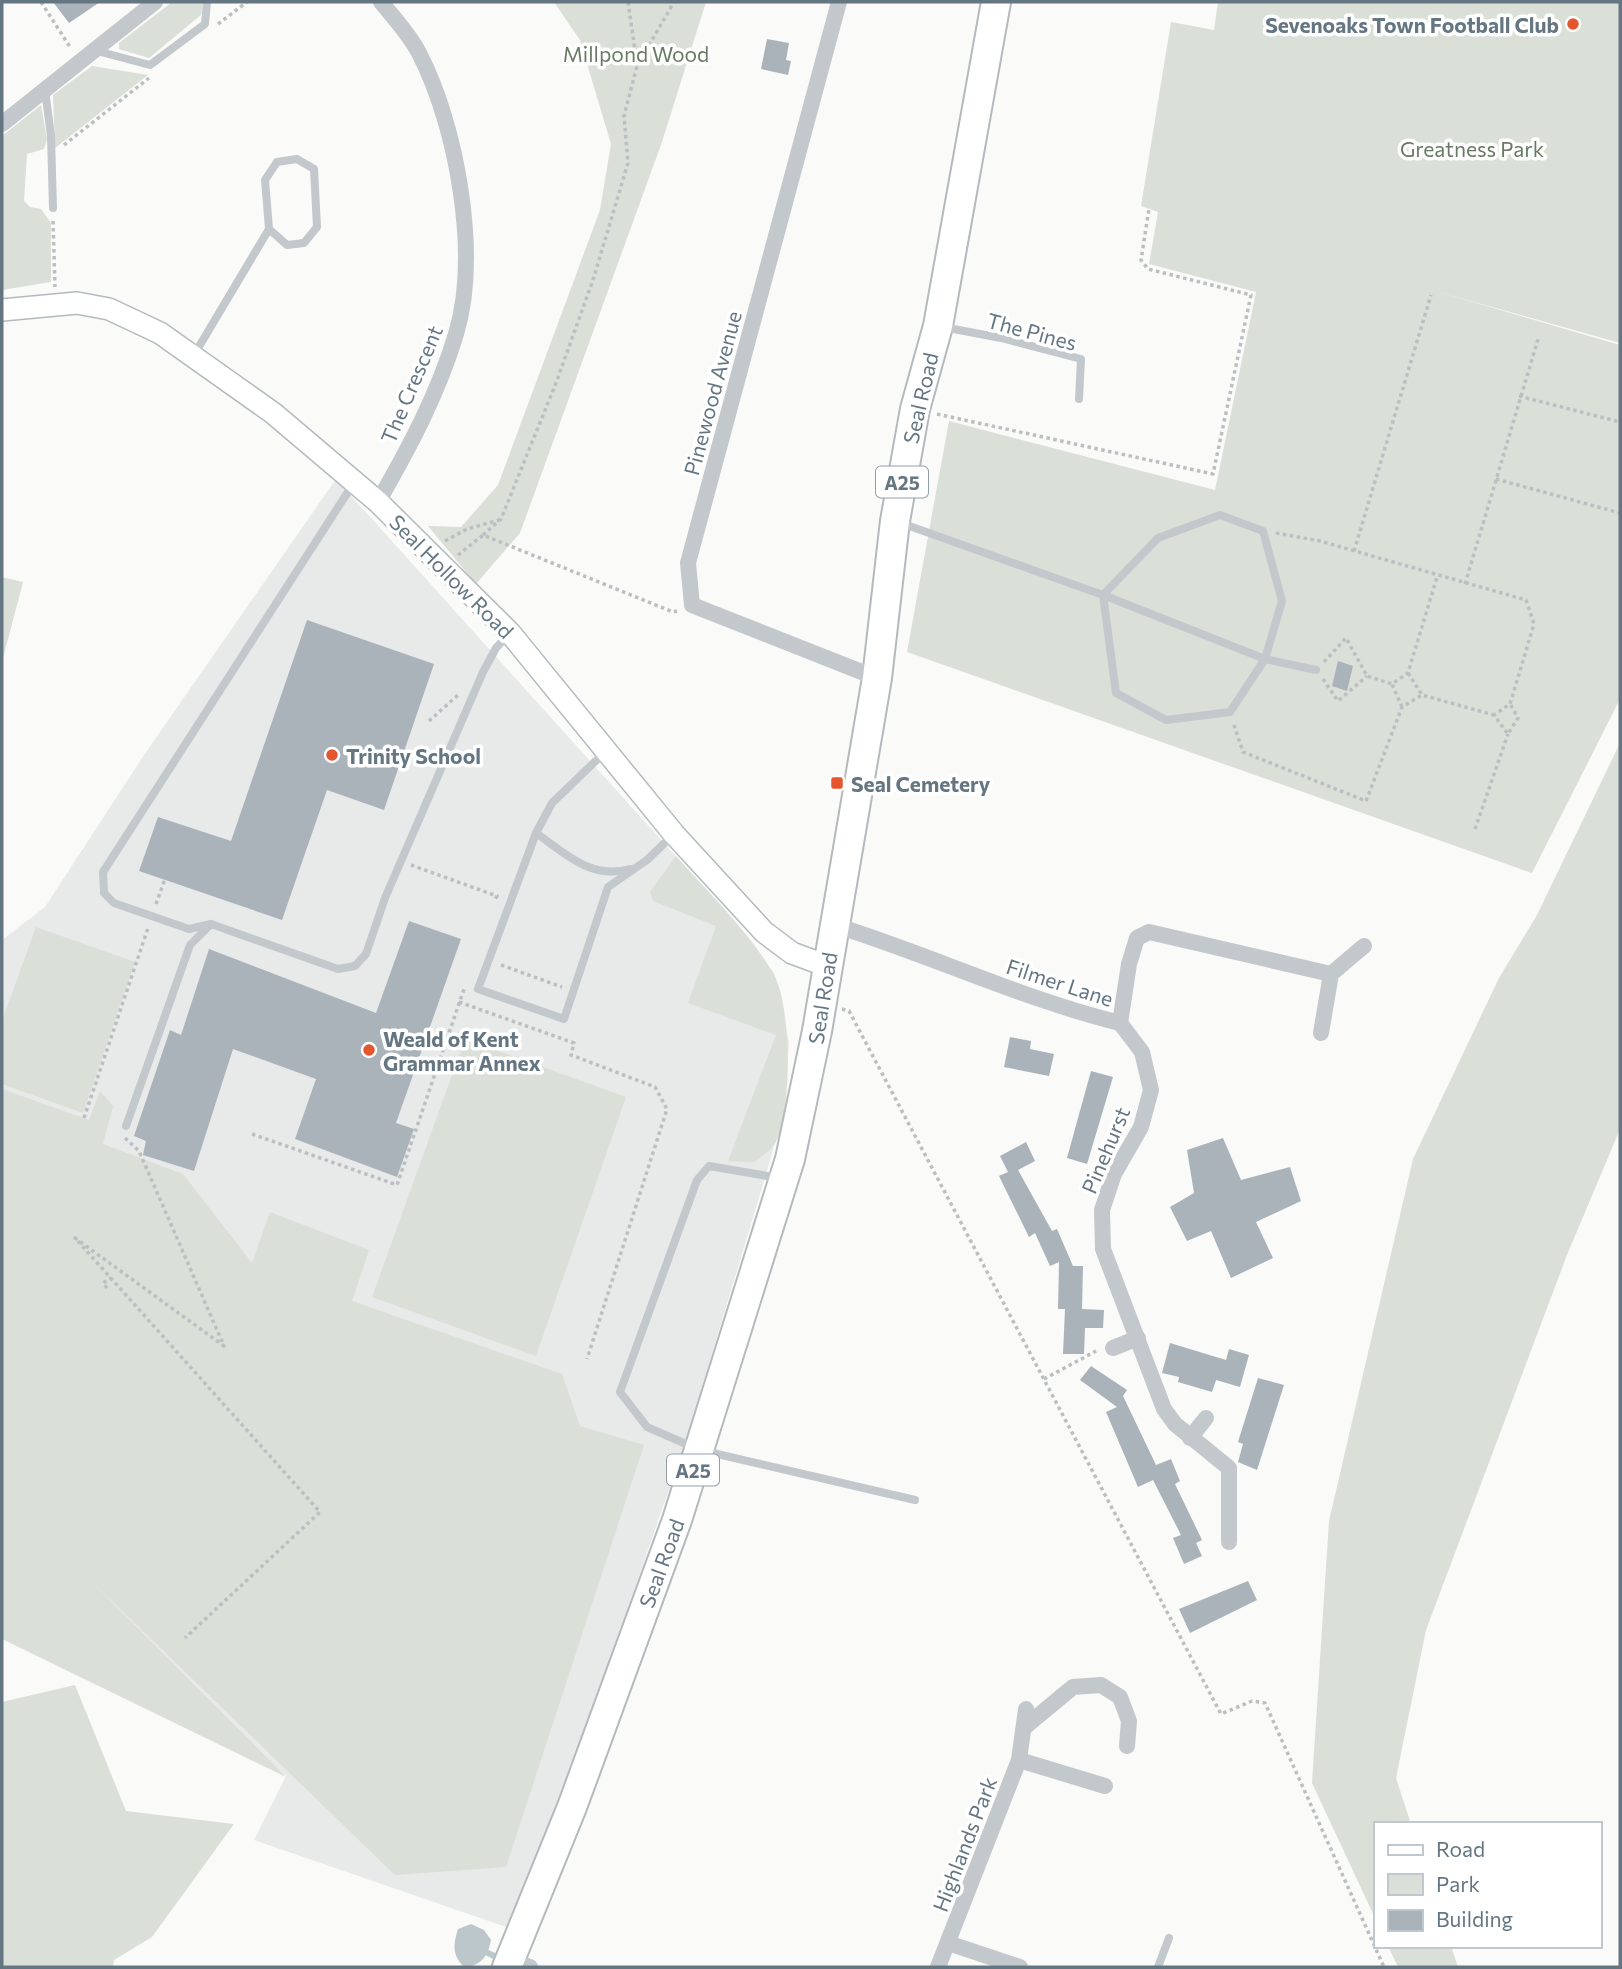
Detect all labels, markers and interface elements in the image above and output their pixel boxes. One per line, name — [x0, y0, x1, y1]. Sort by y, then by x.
place label: Sevenoaks Town Football Club — [1265, 12, 1559, 37]
marker: Sevenoaks Town Football Club — [1565, 16, 1581, 32]
park label: Millpond Wood — [563, 41, 709, 66]
park label: Greatness Park — [1400, 136, 1544, 161]
street label: The Pines — [984, 307, 1080, 355]
street label: Pinewood Avenue — [678, 308, 746, 478]
street label: The Crescent — [375, 321, 447, 447]
street label: Seal Road — [897, 350, 943, 446]
road number: A25 — [876, 467, 928, 498]
street label: Seal Hollow Road — [385, 509, 519, 643]
place label: Trinity School — [346, 743, 481, 768]
marker: Trinity School — [324, 747, 340, 763]
place label: Seal Cemetery — [851, 771, 991, 796]
marker: Seal Cemetery — [829, 775, 845, 791]
street label: Seal Road — [802, 950, 842, 1046]
street label: Filmer Lane — [1003, 953, 1117, 1011]
place label: Weald of Kent Grammar Annex — [383, 1026, 541, 1075]
marker: Weald of Kent Grammar Annex — [361, 1042, 377, 1058]
street label: Pinehurst — [1076, 1103, 1134, 1197]
road number: A25 — [667, 1454, 719, 1486]
street label: Seal Road — [633, 1515, 689, 1611]
street label: Highlands Park — [927, 1773, 1001, 1915]
legend — [1374, 1822, 1601, 1948]
text: Road — [1436, 1836, 1485, 1861]
text: Park — [1436, 1871, 1480, 1896]
text: Building — [1436, 1906, 1513, 1931]

